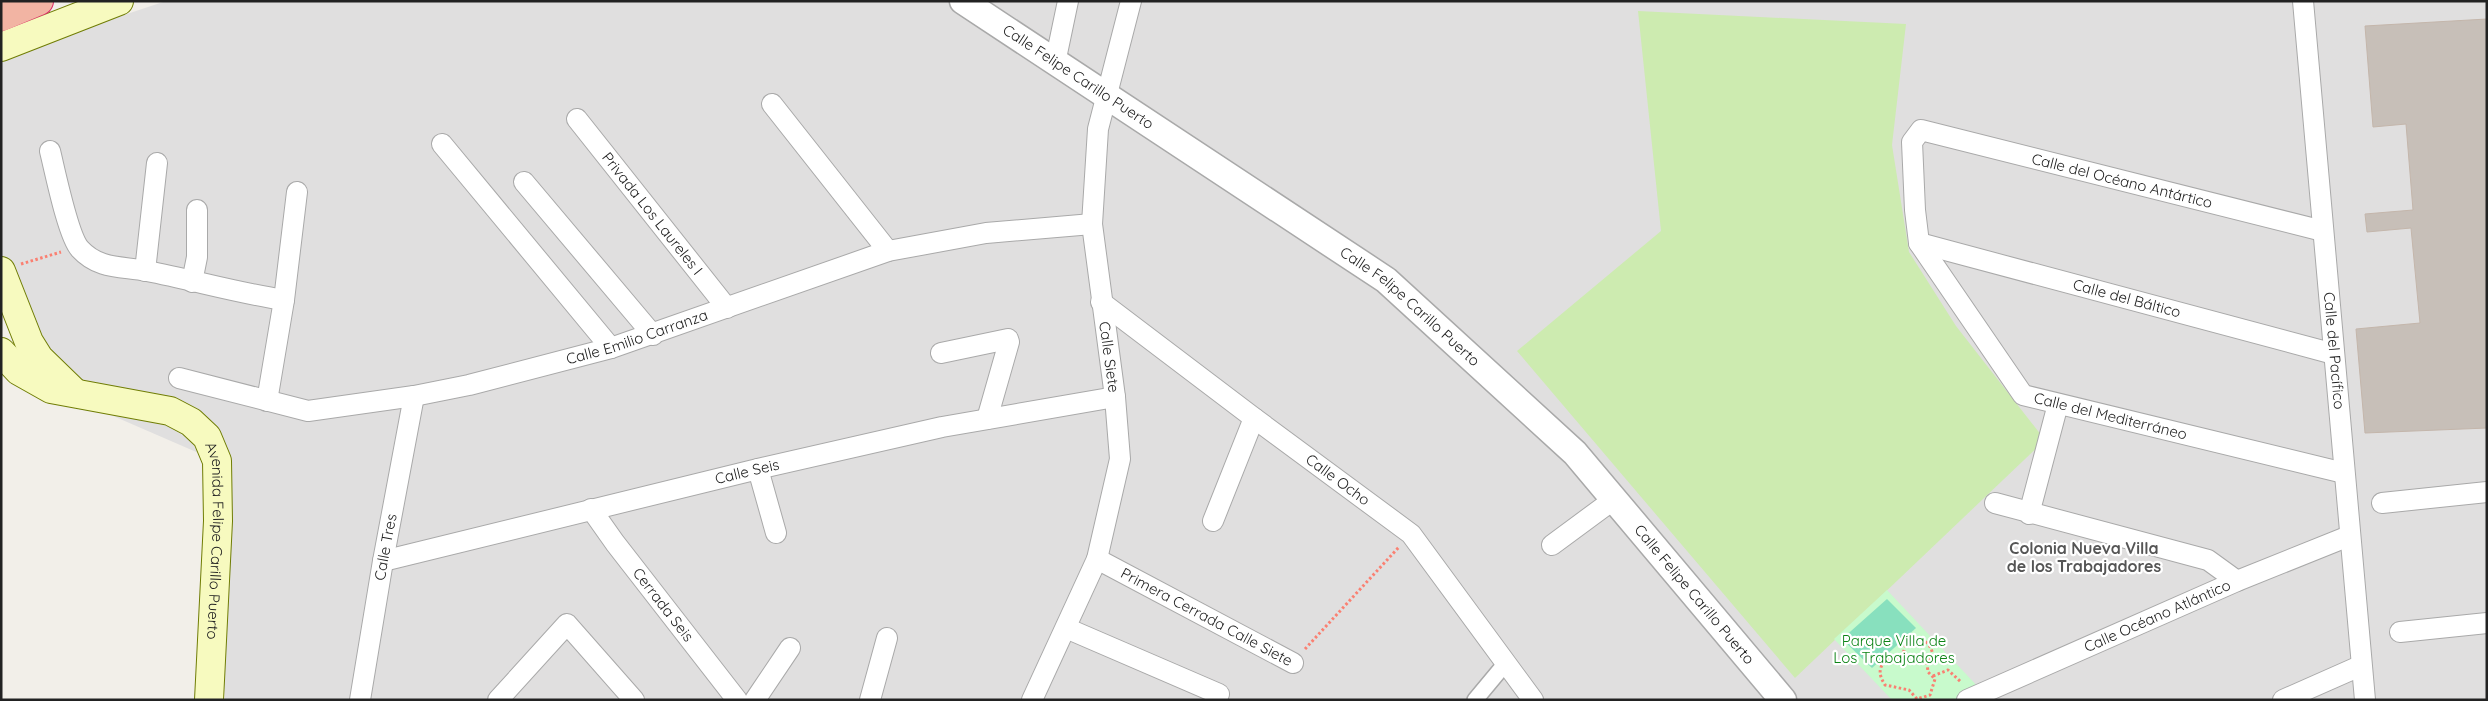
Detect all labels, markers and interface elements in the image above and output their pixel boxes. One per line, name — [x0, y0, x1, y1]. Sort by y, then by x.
street label: Calle Felipe Carillo Puerto — [999, 20, 1158, 133]
street label: Privada Los Laureles I — [598, 148, 707, 279]
street label: Calle del Océano Antártico — [2030, 149, 2214, 212]
street label: Calle Felipe Carillo Puerto — [1337, 242, 1484, 370]
street label: Calle del Báltico — [2071, 275, 2183, 322]
street label: Calle del Pacífico — [2320, 291, 2349, 410]
street label: Calle Emilio Carranza — [564, 305, 710, 368]
street label: Calle Siete — [1095, 320, 1124, 394]
street label: Calle del Mediterráneo — [2032, 388, 2189, 444]
street label: Avenida Felipe Carillo Puerto — [201, 439, 228, 640]
street label: Calle Ocho — [1302, 449, 1374, 509]
street label: Calle Seis — [713, 454, 781, 488]
street label: Calle Tres — [370, 512, 401, 582]
street label: Calle Felipe Carillo Puerto — [1630, 520, 1759, 668]
district label: Colonia Nueva Villa de los Trabajadores — [2007, 538, 2162, 576]
street label: Primera Cerrada Calle Siete — [1118, 563, 1296, 670]
street label: Cerrada Seis — [629, 564, 698, 645]
street label: Calle Océano Atlántico — [2081, 575, 2233, 656]
park label: Parque Villa de Los Trabajadores — [1833, 631, 1955, 667]

